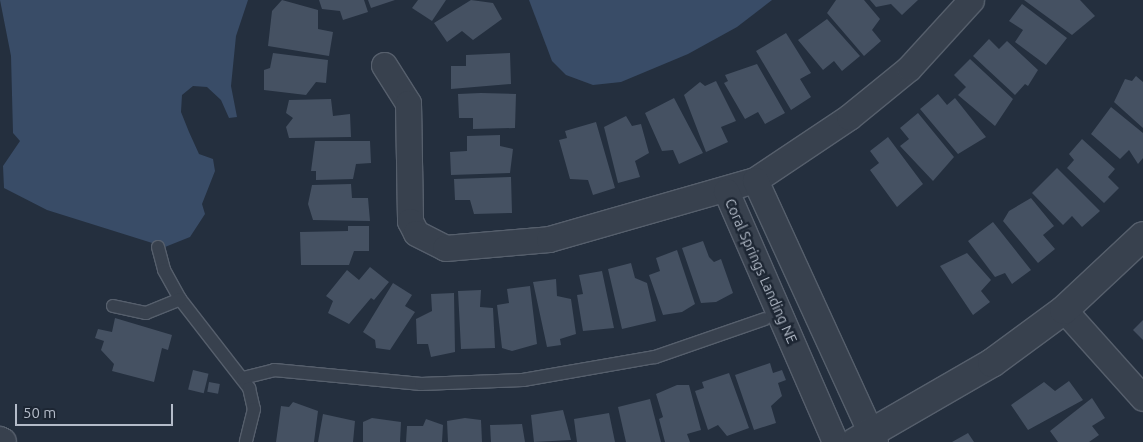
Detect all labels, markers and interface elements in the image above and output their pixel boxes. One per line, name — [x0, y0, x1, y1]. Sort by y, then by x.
street label: Coral Springs Landing NE — [721, 196, 801, 346]
scale bar — [18, 394, 175, 426]
text: 50 m — [23, 404, 56, 421]

